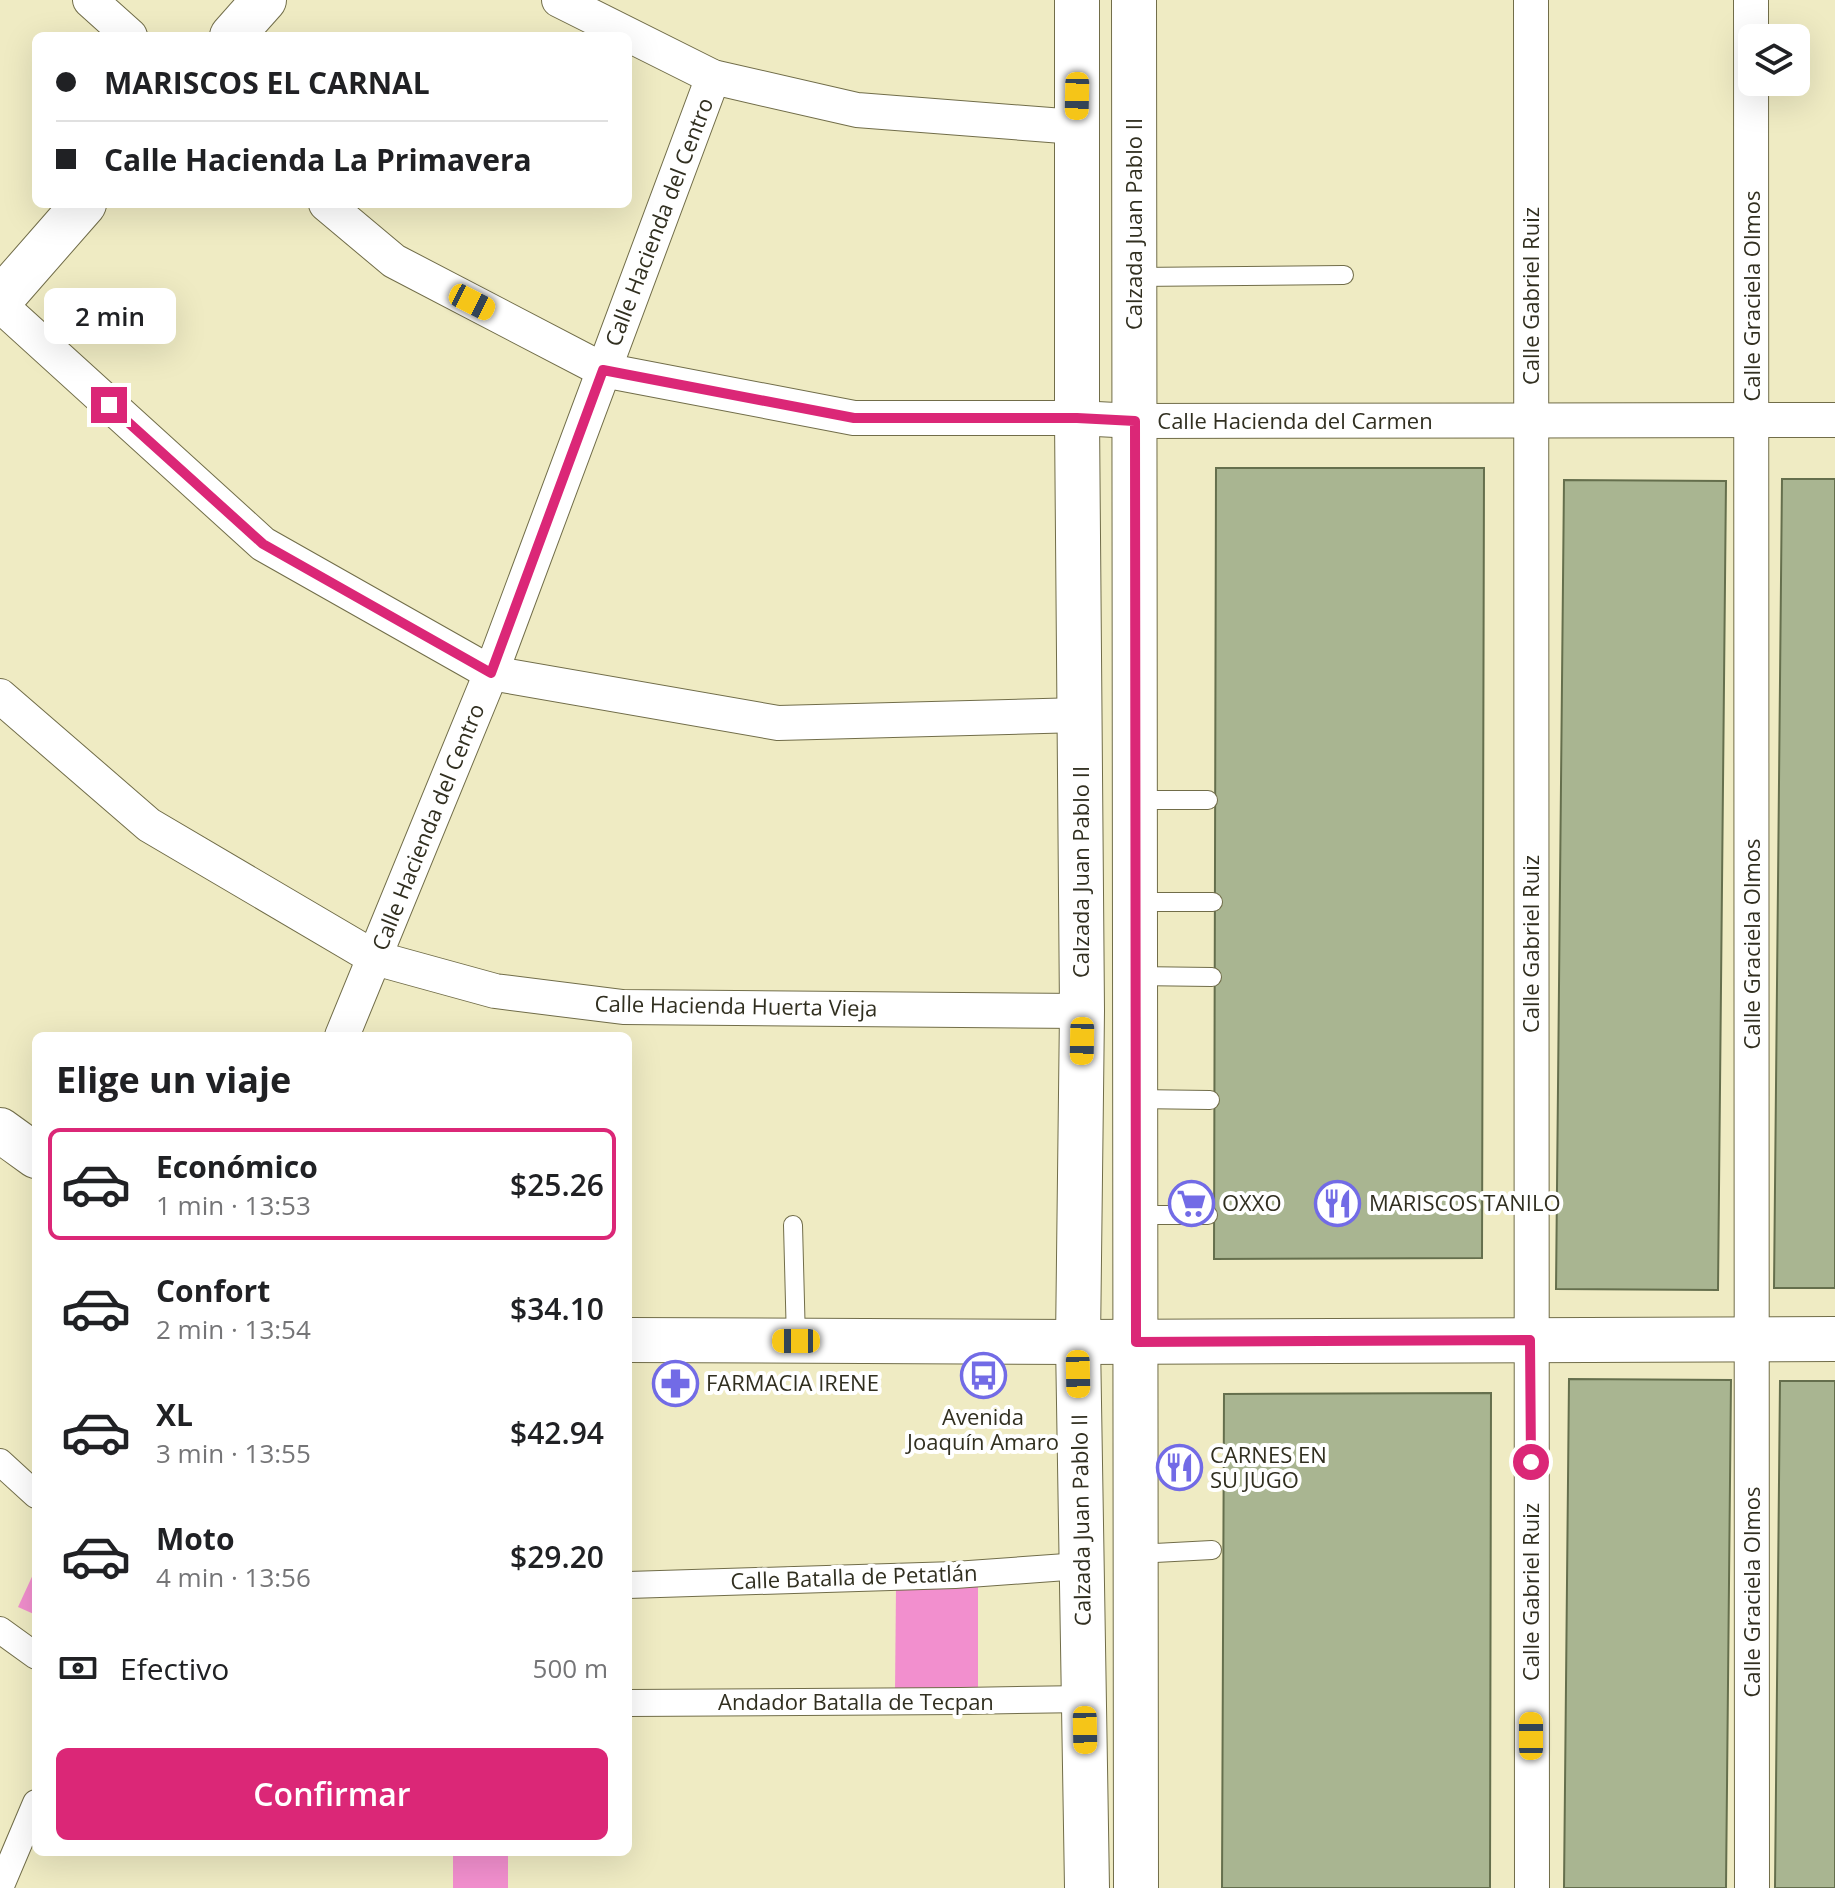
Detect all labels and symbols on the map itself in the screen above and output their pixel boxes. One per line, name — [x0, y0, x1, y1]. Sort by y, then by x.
car — [1065, 72, 1089, 120]
street label: Calle Hacienda del Centro — [597, 93, 719, 350]
street label: Calzada Juan Pablo II — [1118, 118, 1148, 330]
street label: Calle Graciela Olmos — [1736, 190, 1766, 402]
street label: Calle Gabriel Ruiz — [1515, 207, 1545, 385]
car — [445, 280, 499, 324]
callout: 2 min — [43, 289, 175, 345]
route end — [91, 387, 127, 423]
street label: Calle Hacienda del Carmen — [1157, 405, 1433, 435]
street label: Calle Hacienda del Centro — [364, 699, 490, 955]
street label: Calzada Juan Pablo II — [1065, 766, 1095, 978]
street label: Calle Graciela Olmos — [1736, 838, 1766, 1050]
street label: Calle Gabriel Ruiz — [1515, 855, 1545, 1033]
street label: Calle Hacienda Huerta Vieja — [594, 988, 878, 1022]
car — [1070, 1017, 1094, 1065]
supermarket icon: OXXO — [1167, 1179, 1215, 1227]
restaurant icon: MARISCOS TANILO — [1314, 1179, 1362, 1227]
place label: OXXO — [1222, 1187, 1282, 1217]
place label: MARISCOS TANILO — [1369, 1187, 1561, 1217]
car — [772, 1329, 820, 1353]
car — [1066, 1350, 1090, 1398]
bus stop icon: Avenida Joaquín Amaro — [959, 1352, 1007, 1400]
pharmacy icon: FARMACIA IRENE — [651, 1359, 699, 1407]
place label: FARMACIA IRENE — [706, 1367, 879, 1397]
place label: Avenida Joaquín Amaro — [905, 1401, 1059, 1456]
street label: Calzada Juan Pablo II — [1063, 1414, 1097, 1626]
place label: CARNES EN SU JUGO — [1210, 1439, 1327, 1494]
restaurant icon: CARNES EN SU JUGO — [1155, 1444, 1203, 1492]
route start — [1513, 1444, 1549, 1480]
street label: Calle Graciela Olmos — [1736, 1486, 1766, 1698]
street label: Calle Gabriel Ruiz — [1515, 1503, 1545, 1681]
street label: Calle Batalla de Petatlán — [730, 1557, 978, 1595]
street label: Andador Batalla de Tecpan — [718, 1686, 994, 1716]
car — [1073, 1706, 1097, 1754]
car — [1519, 1712, 1543, 1760]

